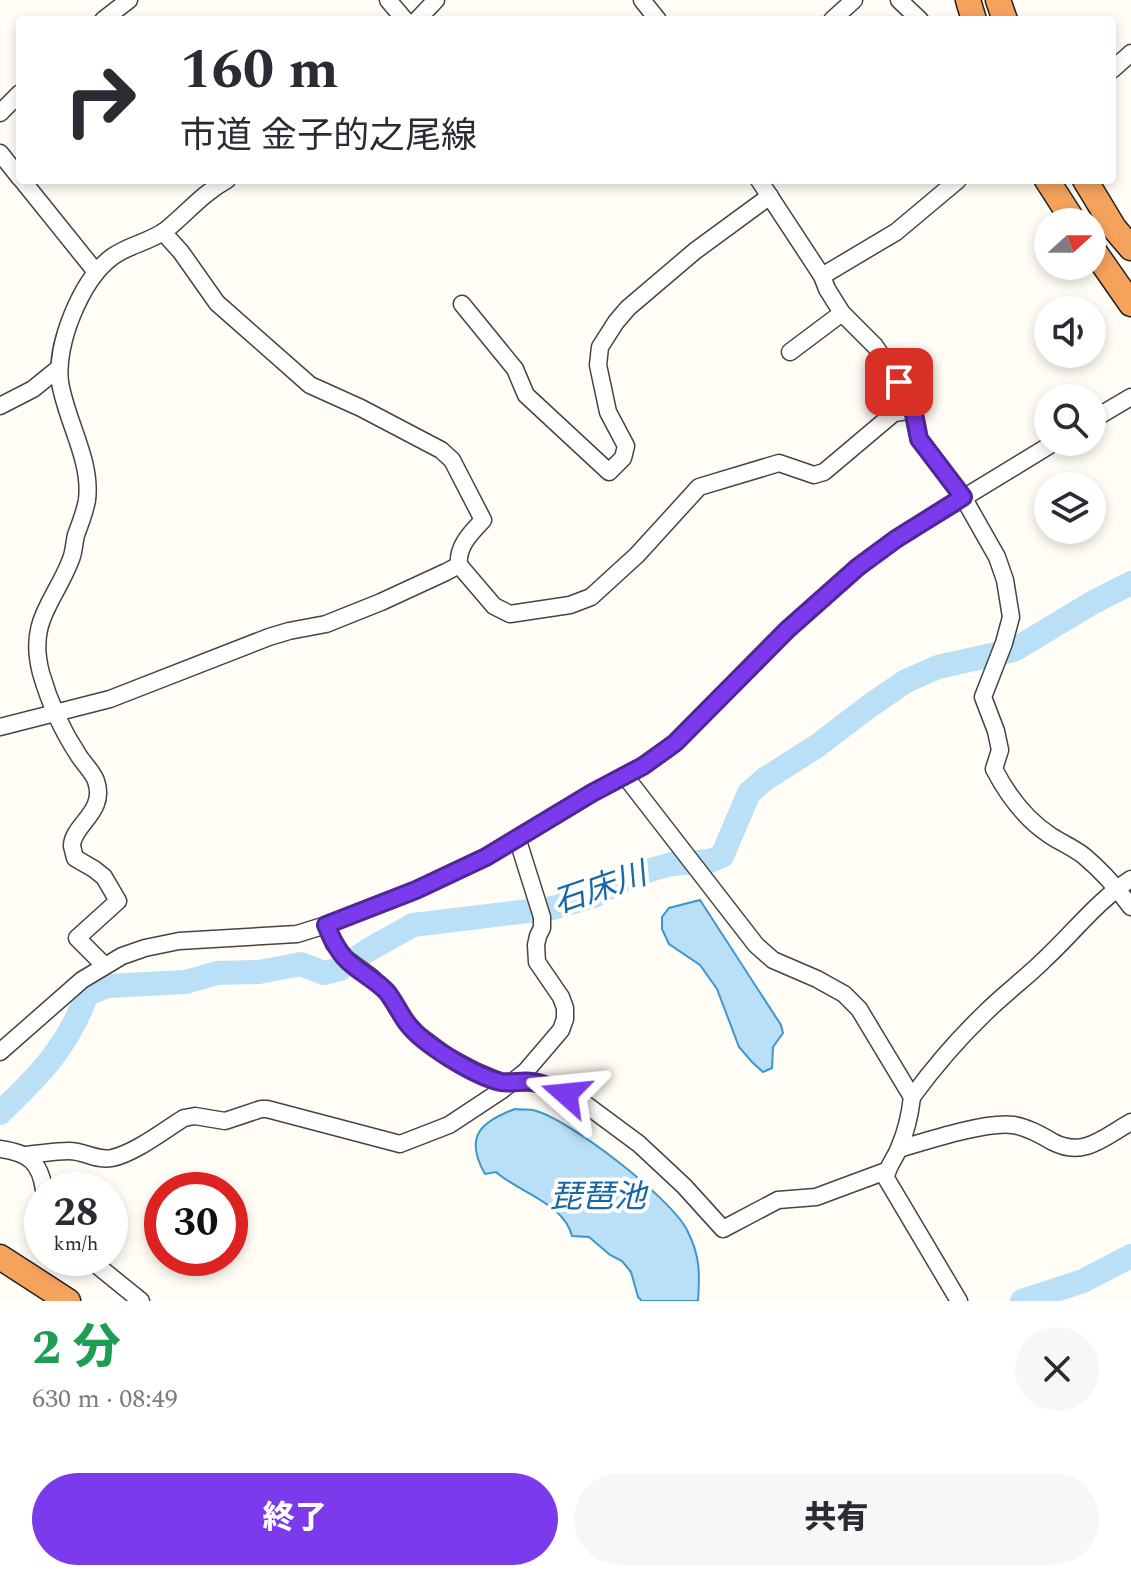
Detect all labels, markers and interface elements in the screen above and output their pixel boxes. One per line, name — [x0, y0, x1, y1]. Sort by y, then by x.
text: 160 m — [180, 28, 339, 113]
icon: right — [48, 48, 152, 152]
text: 市道 金子的之尾線 — [180, 109, 477, 164]
north arrow — [1034, 208, 1106, 280]
map controls — [1034, 208, 1106, 544]
button: sound — [1034, 296, 1106, 368]
pin — [865, 348, 933, 416]
icon: arrive — [877, 360, 921, 404]
button: search — [1034, 384, 1106, 456]
button: layers — [1034, 472, 1106, 544]
water label: 石床川 — [547, 849, 656, 928]
position arrow — [524, 1052, 608, 1136]
speed limit sign: 30 — [144, 1172, 248, 1276]
water label: 琵琶池 — [550, 1173, 649, 1222]
text: 28 — [54, 1183, 98, 1244]
text: km/h — [54, 1229, 99, 1259]
text: 2 分 — [32, 1312, 121, 1385]
button: close — [1015, 1327, 1099, 1411]
text: 630 m · 08:49 — [32, 1379, 178, 1419]
button: 終了 — [32, 1473, 558, 1565]
button: 共有 — [574, 1473, 1099, 1565]

